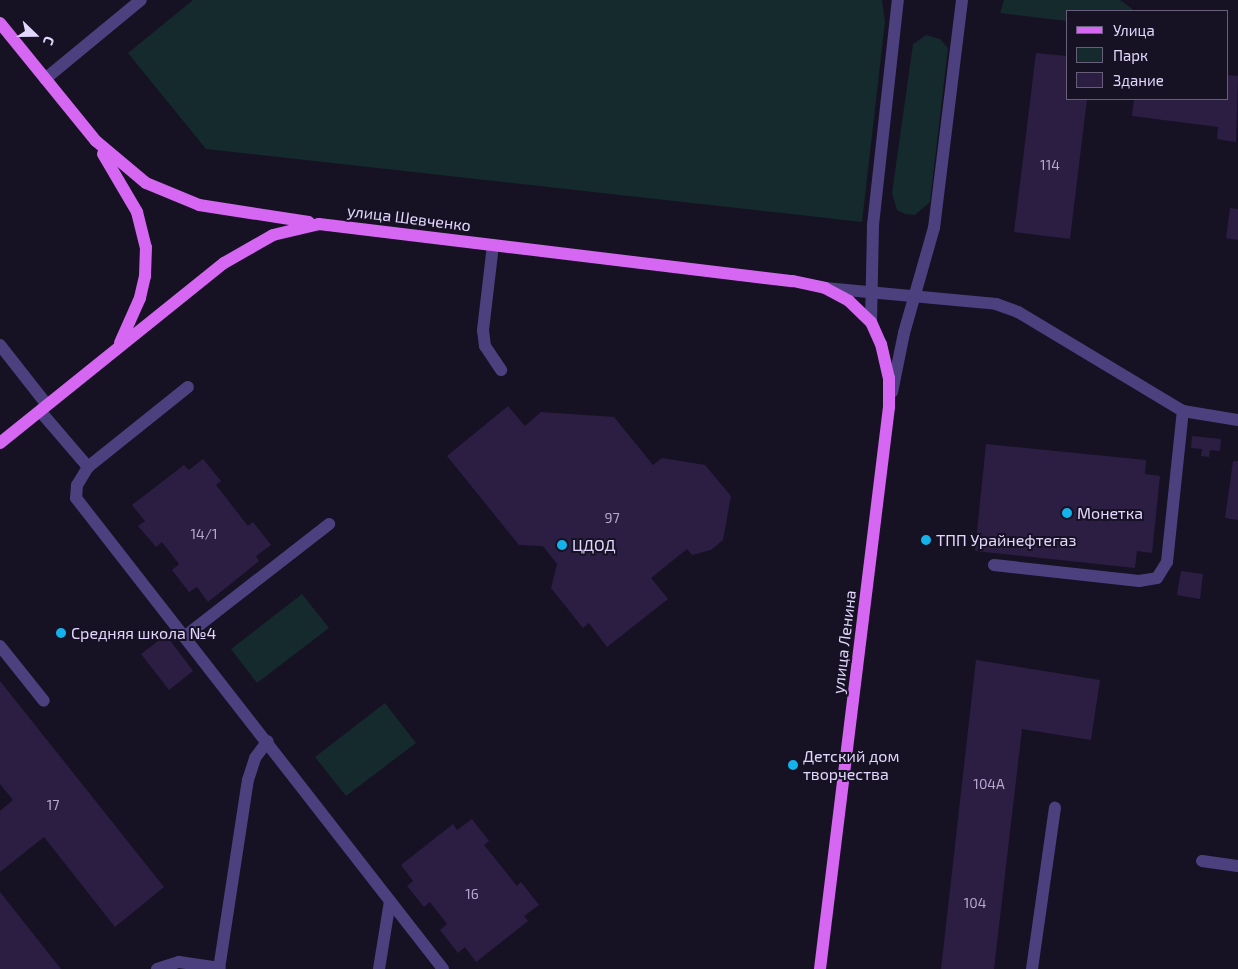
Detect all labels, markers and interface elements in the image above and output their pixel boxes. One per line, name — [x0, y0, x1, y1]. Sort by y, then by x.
north arrow — [10, 10, 60, 60]
legend — [1066, 10, 1228, 100]
text: Улица — [1113, 21, 1155, 39]
text: С — [40, 34, 59, 48]
text: Парк — [1113, 46, 1148, 64]
text: Здание — [1113, 71, 1164, 89]
house number: 114 — [1040, 157, 1060, 173]
street label: улица Шевченко — [346, 201, 472, 235]
place label: Монетка — [1077, 503, 1143, 523]
marker: Монетка — [1061, 507, 1073, 519]
house number: 97 — [604, 510, 620, 526]
house number: 14/1 — [191, 526, 217, 542]
place label: ТПП Урайнефтегаз — [936, 530, 1076, 550]
marker: ТПП Урайнефтегаз — [920, 534, 932, 546]
place label: ЦДОД — [572, 535, 616, 555]
marker: ЦДОД — [556, 539, 568, 551]
street label: улица Ленина — [828, 589, 860, 695]
place label: Средняя школа №4 — [71, 623, 216, 643]
marker: Средняя школа №4 — [55, 627, 67, 639]
place label: Детский дом творчества — [803, 746, 899, 784]
marker: Детский дом творчества — [787, 759, 799, 771]
house number: 104А — [973, 776, 1005, 792]
house number: 17 — [47, 797, 59, 813]
house number: 16 — [465, 886, 479, 902]
house number: 104 — [964, 895, 986, 911]

